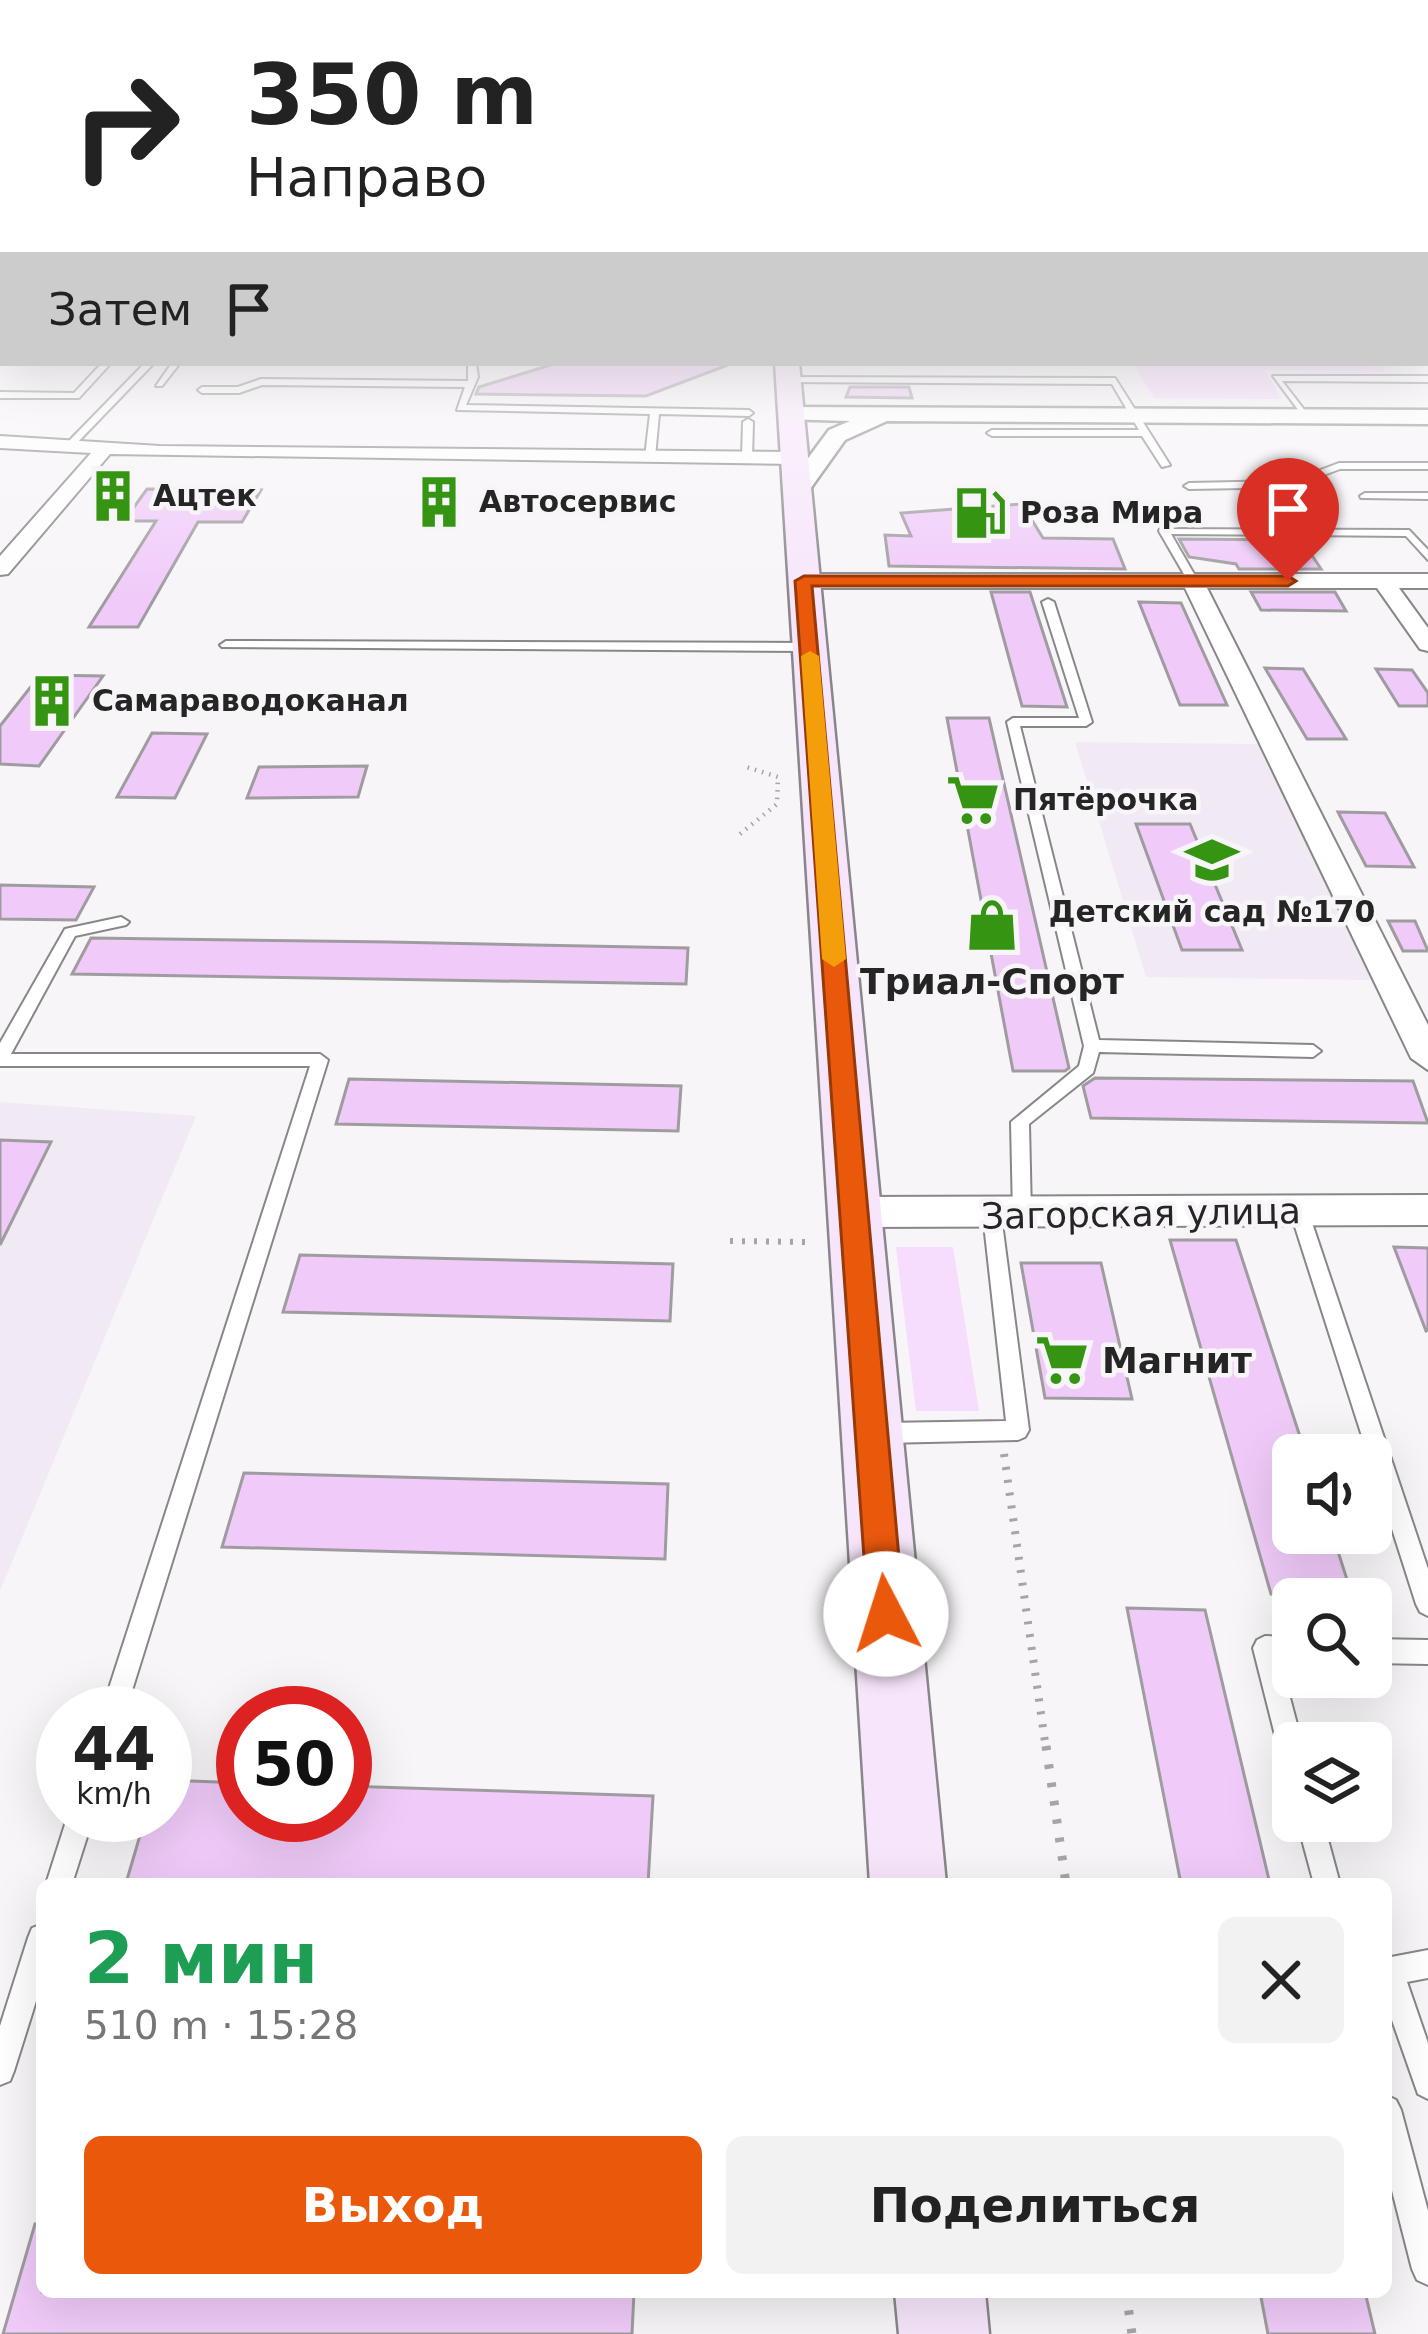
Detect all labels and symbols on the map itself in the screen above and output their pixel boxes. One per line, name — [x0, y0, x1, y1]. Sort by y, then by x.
pin — [1237, 458, 1339, 581]
building icon: Ацтек — [84, 467, 142, 525]
building icon: Автосервис — [410, 473, 468, 531]
place label: Ацтек — [153, 478, 257, 513]
place label: Автосервис — [479, 484, 677, 519]
fuel station icon: Роза Мира — [951, 484, 1009, 542]
place label: Роза Мира — [1020, 495, 1203, 530]
building icon: Самараводоканал — [23, 672, 81, 730]
place label: Самараводоканал — [92, 683, 409, 718]
supermarket icon: Пятёрочка — [944, 771, 1002, 829]
place label: Пятёрочка — [1013, 782, 1198, 817]
school or university icon: Детский сад №170 — [1183, 831, 1241, 889]
place label: Детский сад №170 — [1049, 894, 1375, 929]
shop icon: Триал-Спорт — [963, 896, 1021, 954]
place label: Триал-Спорт — [860, 961, 1124, 1002]
street label: Загорская улица — [981, 1190, 1301, 1237]
supermarket icon: Магнит — [1033, 1331, 1091, 1389]
place label: Магнит — [1102, 1340, 1252, 1381]
position arrow — [823, 1551, 949, 1677]
speed limit sign: 50 — [216, 1686, 372, 1842]

